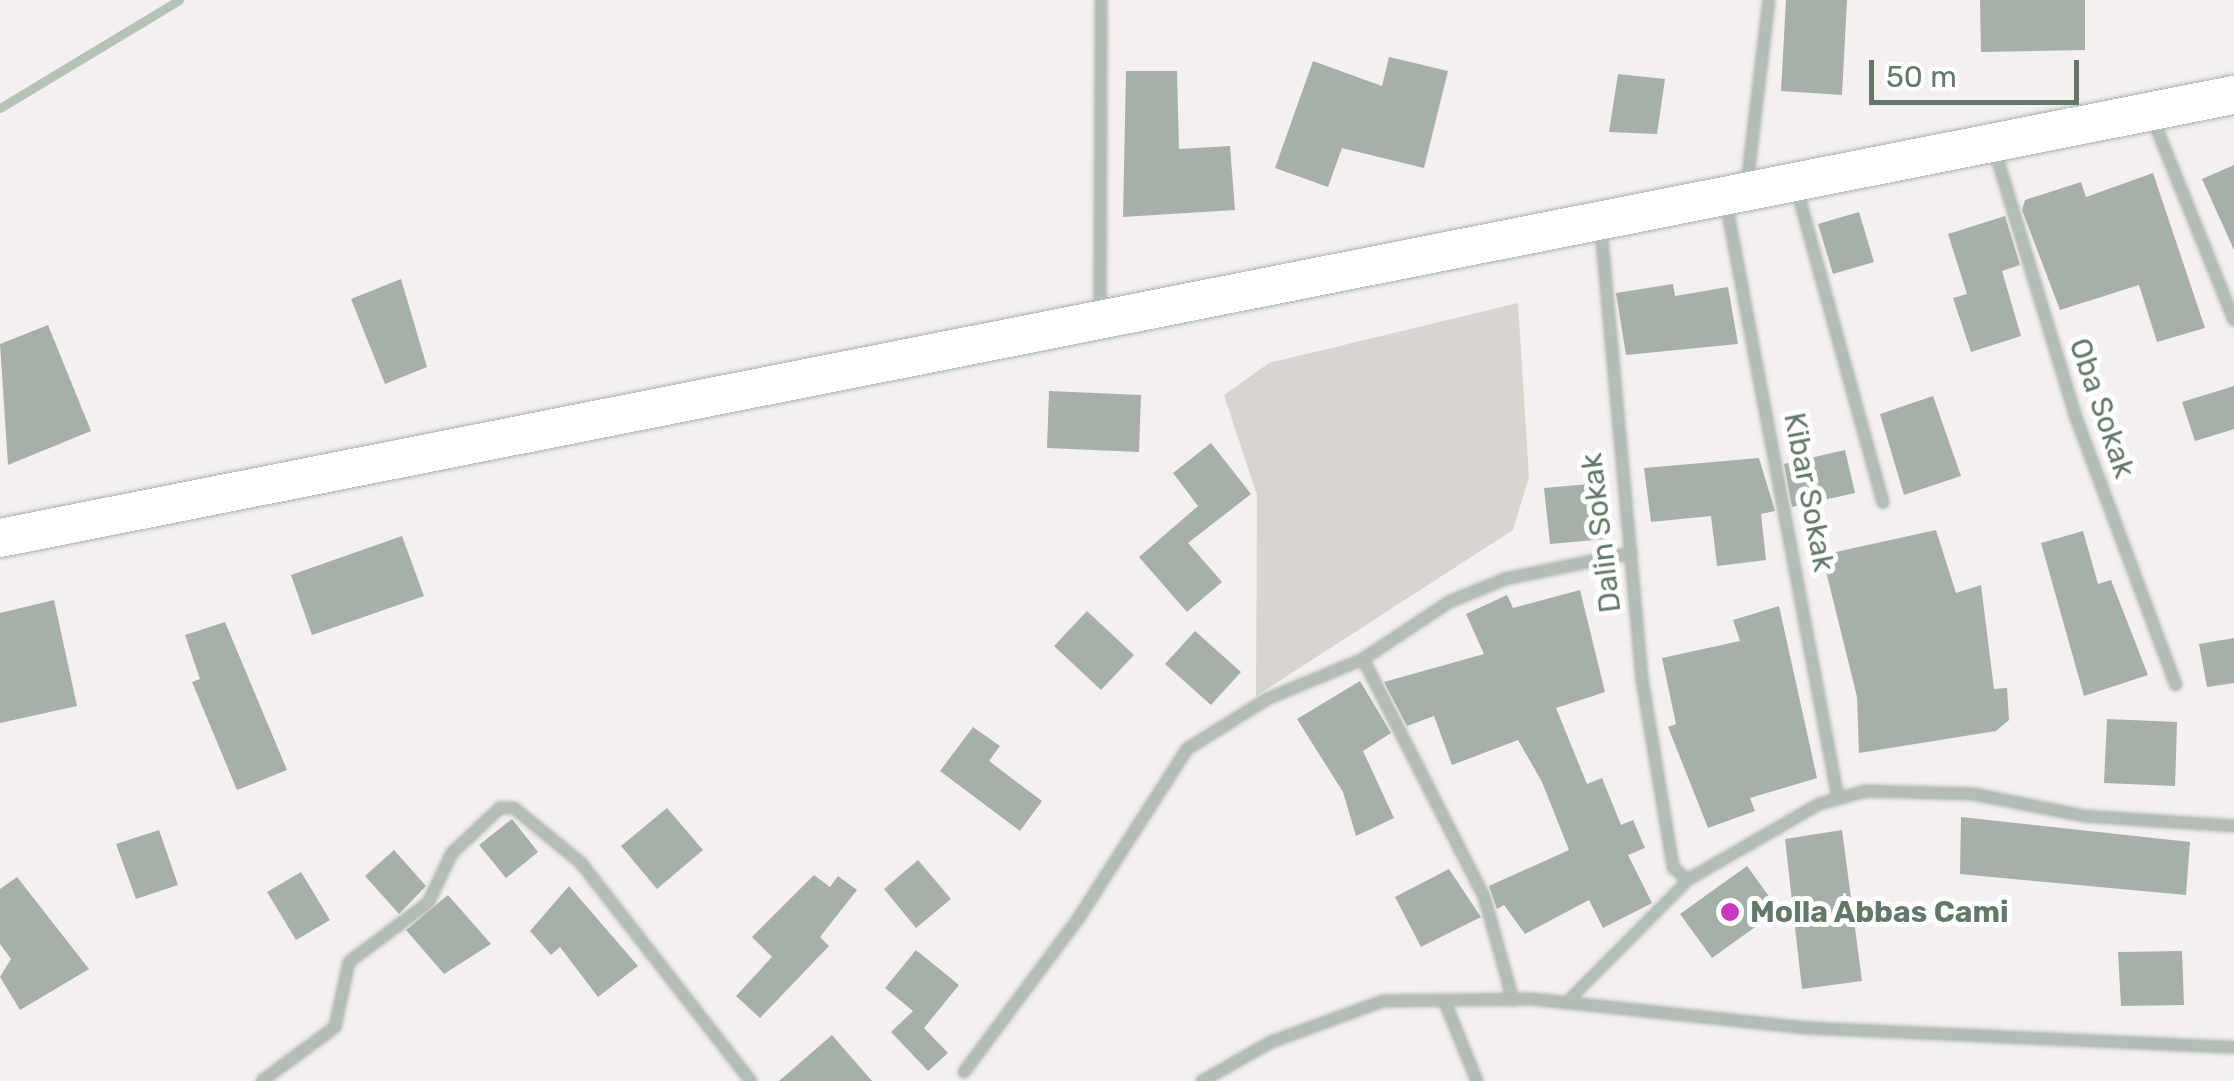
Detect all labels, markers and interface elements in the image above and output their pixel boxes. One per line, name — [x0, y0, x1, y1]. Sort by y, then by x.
scale bar — [1874, 40, 2084, 102]
text: 50 m — [1886, 59, 1957, 95]
street label: Oba Sokak — [2061, 334, 2143, 482]
street label: Kibar Sokak — [1776, 409, 1842, 575]
street label: Dalin Sokak — [1573, 451, 1629, 615]
place label: Molla Abbas Cami — [1750, 894, 2009, 930]
marker: Molla Abbas Cami — [1719, 901, 1741, 923]

